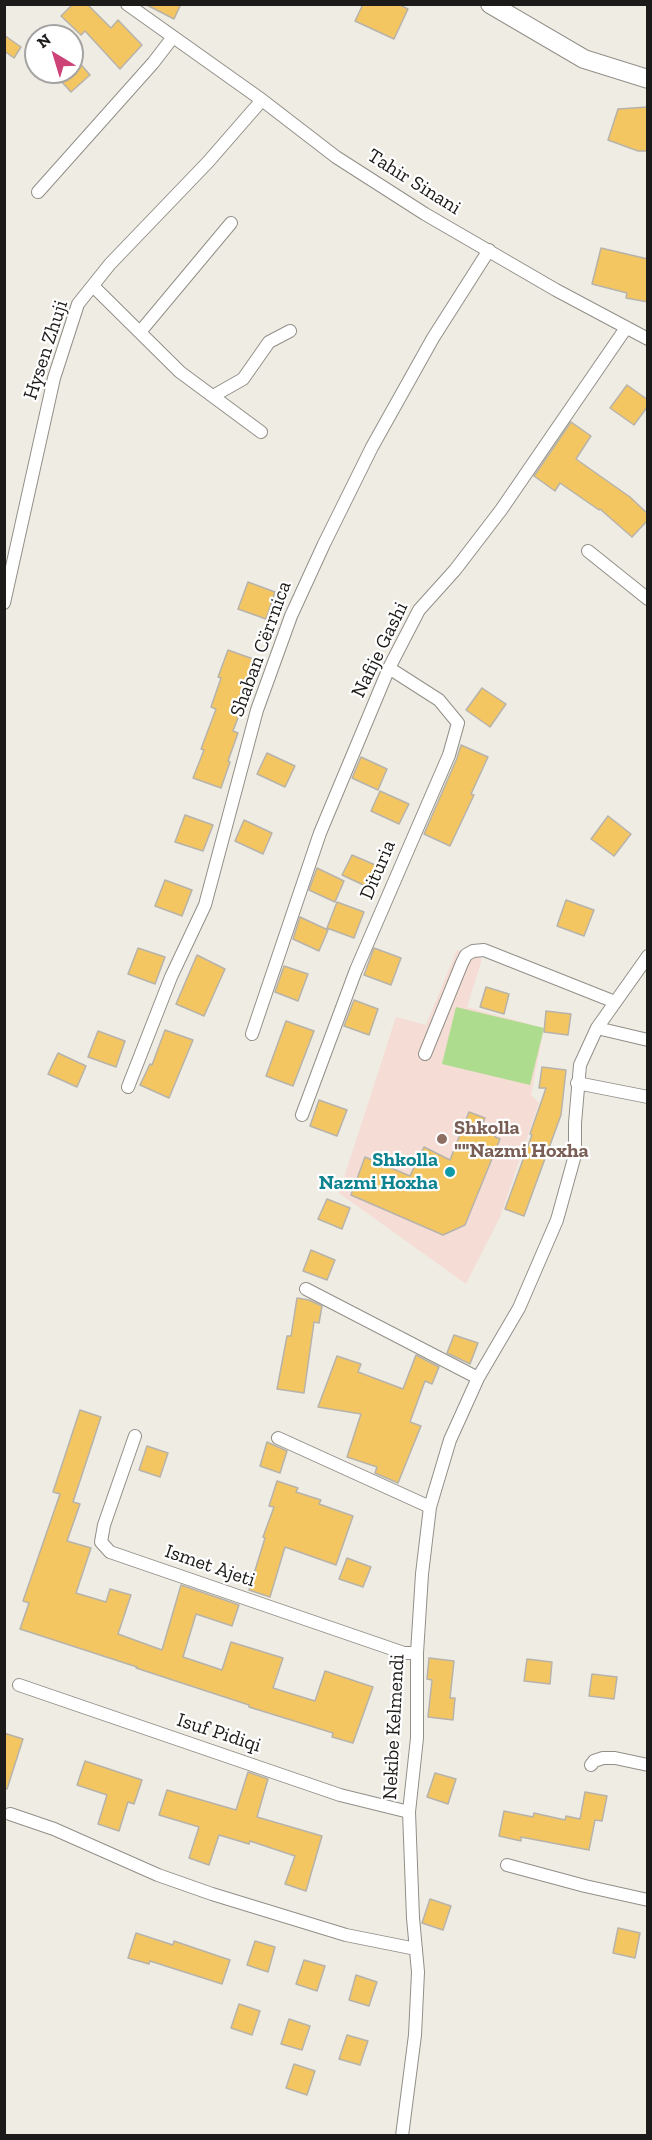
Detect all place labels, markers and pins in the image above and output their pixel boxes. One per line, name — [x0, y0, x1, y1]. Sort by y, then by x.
place label: Shkolla ""Nazmi Hoxha — [454, 1116, 589, 1163]
marker: Shkolla ""Nazmi Hoxha — [435, 1132, 449, 1146]
place label: Shkolla Nazmi Hoxha — [319, 1148, 438, 1195]
marker: Shkolla Nazmi Hoxha — [443, 1165, 457, 1179]

